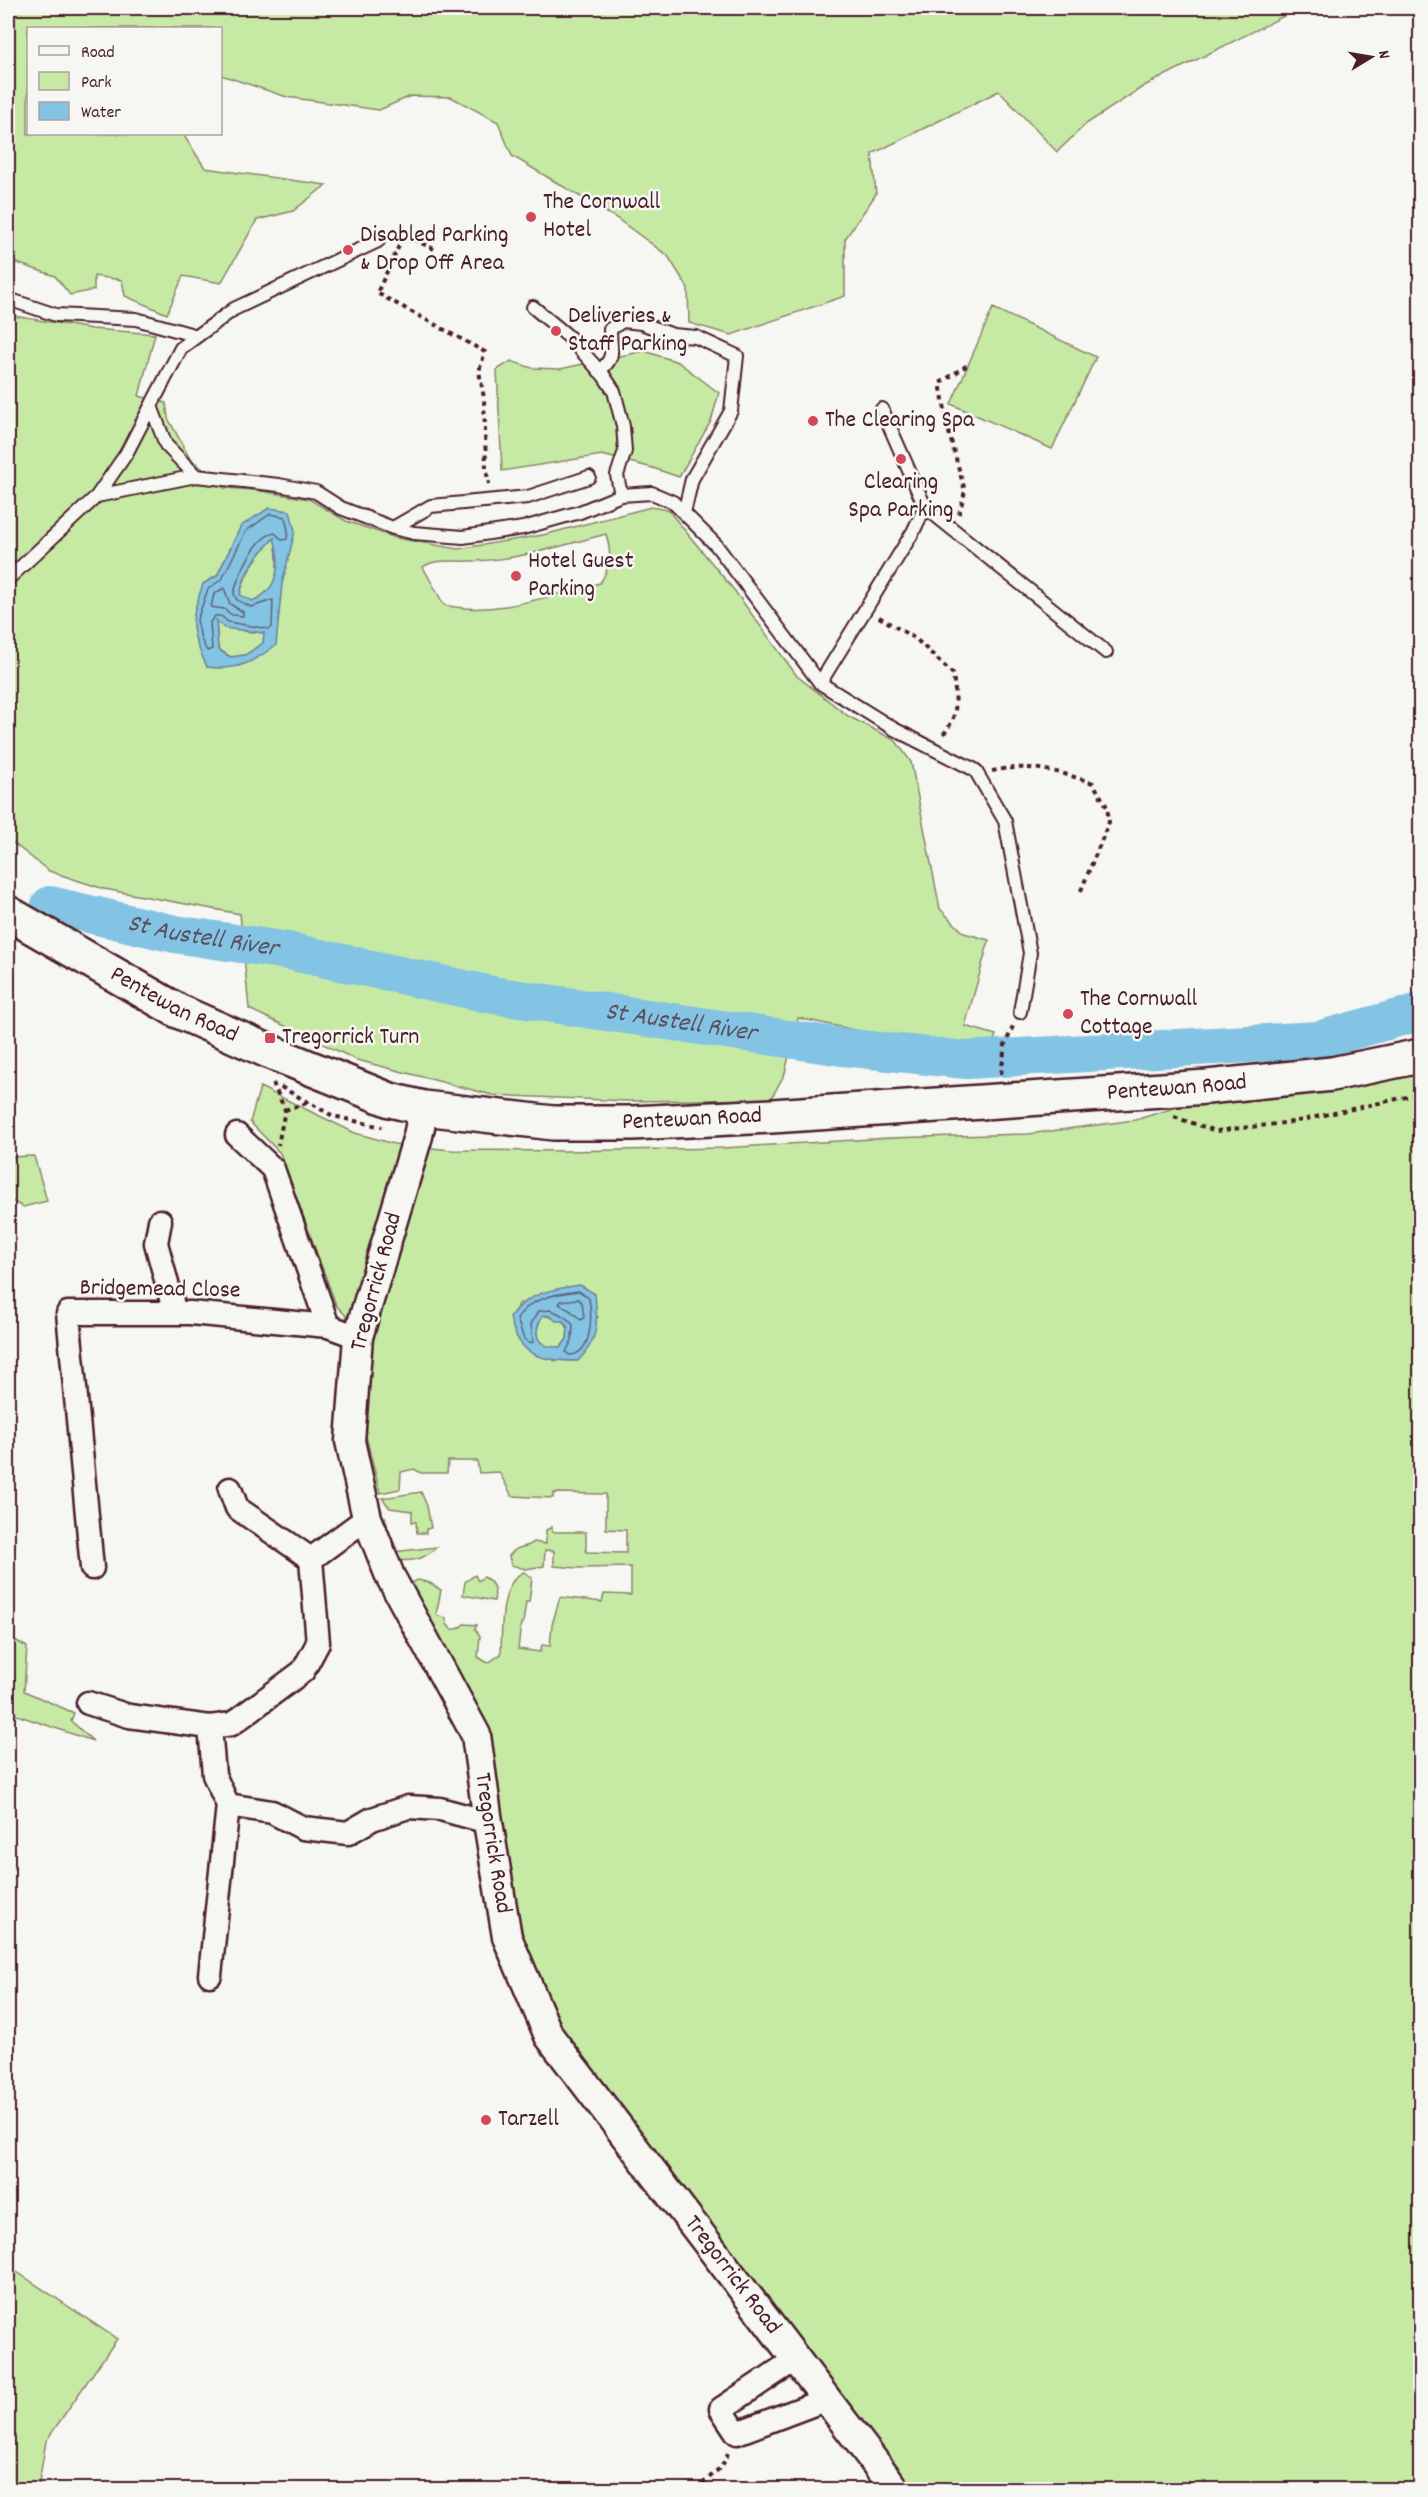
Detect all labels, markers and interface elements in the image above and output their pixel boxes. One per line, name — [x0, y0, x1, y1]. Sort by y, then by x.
legend — [27, 27, 222, 135]
north arrow — [1341, 27, 1401, 87]
text: Road — [81, 41, 115, 66]
text: N — [1371, 49, 1395, 61]
text: Park — [81, 71, 112, 96]
text: Water — [81, 101, 121, 126]
place label: The Cornwall Hotel — [543, 186, 661, 248]
marker: The Cornwall Hotel — [524, 210, 538, 224]
place label: Disabled Parking & Drop Off Area — [360, 219, 508, 281]
marker: Disabled Parking & Drop Off Area — [341, 243, 355, 257]
place label: Deliveries & Staff Parking — [568, 300, 687, 362]
marker: Deliveries & Staff Parking — [549, 324, 563, 338]
place label: The Clearing Spa — [825, 404, 975, 438]
marker: The Clearing Spa — [806, 414, 820, 428]
marker: Clearing Spa Parking — [894, 452, 908, 466]
place label: Clearing Spa Parking — [848, 466, 954, 528]
place label: Hotel Guest Parking — [528, 545, 634, 607]
marker: Hotel Guest Parking — [509, 569, 523, 583]
water label: St Austell River — [124, 905, 284, 968]
street label: Pentewan Road — [103, 958, 243, 1052]
place label: The Cornwall Cottage — [1080, 983, 1198, 1045]
water label: St Austell River — [603, 993, 762, 1053]
marker: The Cornwall Cottage — [1061, 1007, 1075, 1021]
place label: Tregorrick Turn — [282, 1021, 419, 1055]
marker: Tregorrick Turn — [263, 1031, 277, 1045]
street label: Pentewan Road — [1106, 1066, 1249, 1111]
street label: Pentewan Road — [622, 1100, 763, 1140]
street label: Tregorrick Road — [342, 1209, 412, 1355]
street label: Bridgemead Close — [79, 1272, 241, 1308]
street label: Tregorrick Road — [464, 1770, 520, 1916]
place label: Tarzell — [498, 2103, 559, 2137]
marker: Tarzell — [479, 2113, 493, 2127]
street label: Tregorrick Road — [675, 2209, 789, 2342]

